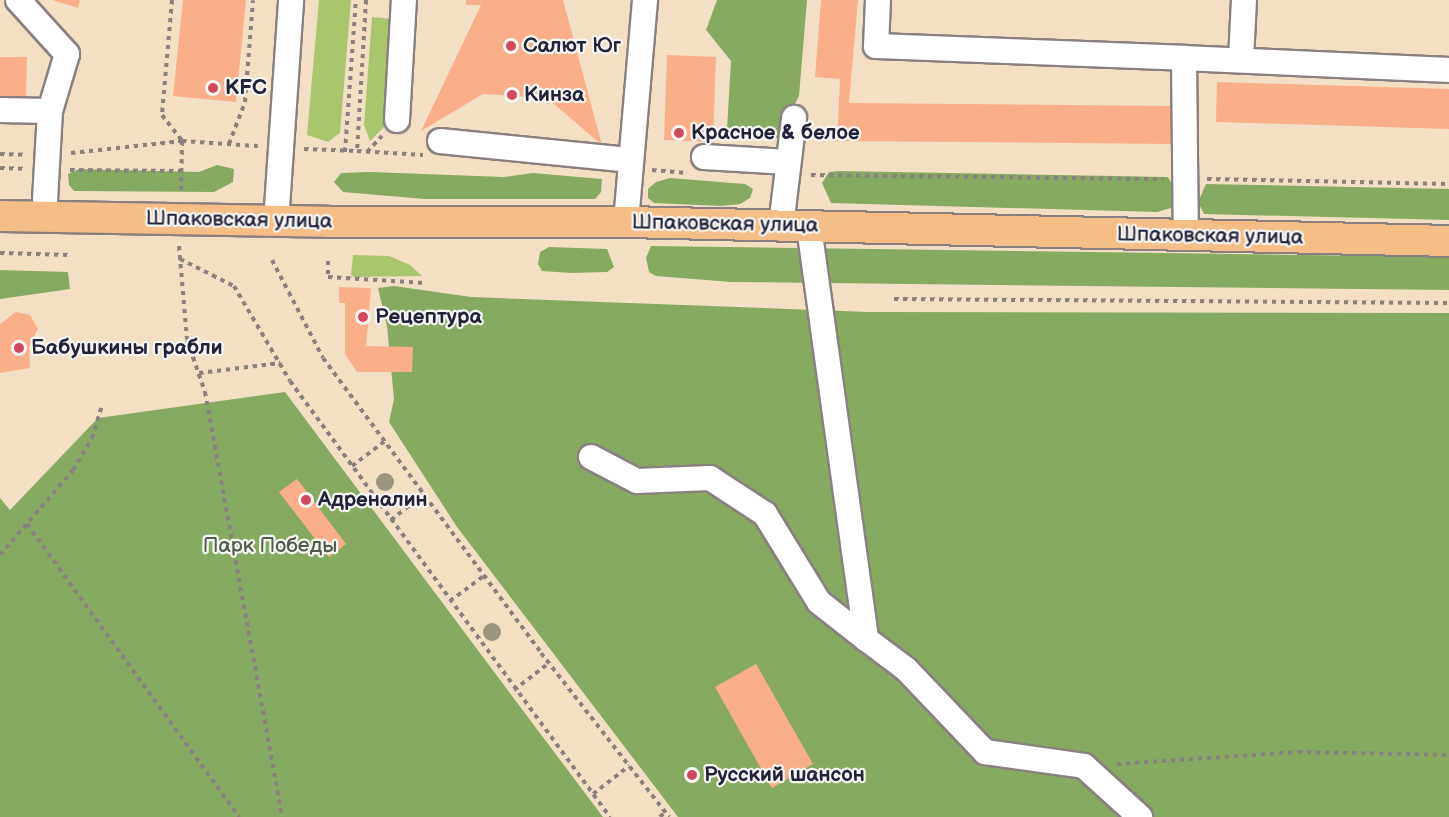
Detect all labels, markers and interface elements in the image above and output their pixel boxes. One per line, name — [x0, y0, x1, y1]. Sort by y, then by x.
place label: Салют Юг — [523, 33, 621, 59]
marker: Салют Юг — [504, 39, 518, 53]
place label: KFC — [225, 75, 267, 101]
marker: KFC — [206, 81, 220, 95]
place label: Кинза — [524, 82, 584, 108]
marker: Кинза — [505, 88, 519, 102]
place label: Красное & белое — [691, 120, 860, 146]
marker: Красное & белое — [672, 126, 686, 140]
street label: Шпаковская улица — [145, 206, 333, 234]
street label: Шпаковская улица — [631, 210, 819, 238]
street label: Шпаковская улица — [1116, 222, 1304, 250]
place label: Рецептура — [375, 304, 482, 330]
marker: Рецептура — [356, 310, 370, 324]
place label: Бабушкины грабли — [31, 335, 223, 361]
marker: Бабушкины грабли — [12, 341, 26, 355]
place label: Адреналин — [318, 487, 428, 513]
marker: Адреналин — [299, 493, 313, 507]
park label: Парк Победы — [203, 533, 337, 559]
place label: Русский шансон — [704, 762, 865, 788]
marker: Русский шансон — [685, 768, 699, 782]

